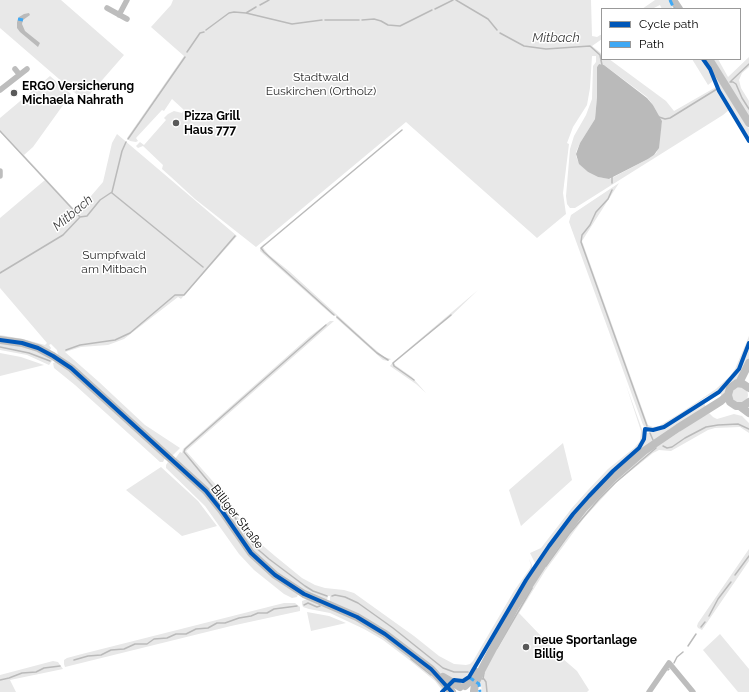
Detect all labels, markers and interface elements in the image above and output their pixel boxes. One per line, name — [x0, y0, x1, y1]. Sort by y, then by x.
legend — [601, 8, 741, 60]
text: Cycle path — [639, 17, 698, 31]
water label: Mitbach — [532, 30, 580, 46]
text: Path — [639, 37, 664, 51]
park label: Stadtwald Euskirchen (Ortholz) — [266, 70, 376, 98]
place label: ERGO Versicherung Michaela Nahrath — [22, 79, 134, 107]
marker: ERGO Versicherung Michaela Nahrath — [9, 88, 19, 98]
place label: Pizza Grill Haus 777 — [184, 109, 240, 137]
marker: Pizza Grill Haus 777 — [171, 118, 181, 128]
water label: Mitbach — [50, 192, 96, 234]
park label: Sumpfwald am Mitbach — [81, 248, 147, 276]
street label: Billiger Straße — [208, 482, 266, 552]
place label: neue Sportanlage Billig — [534, 633, 637, 661]
marker: neue Sportanlage Billig — [521, 642, 531, 652]

